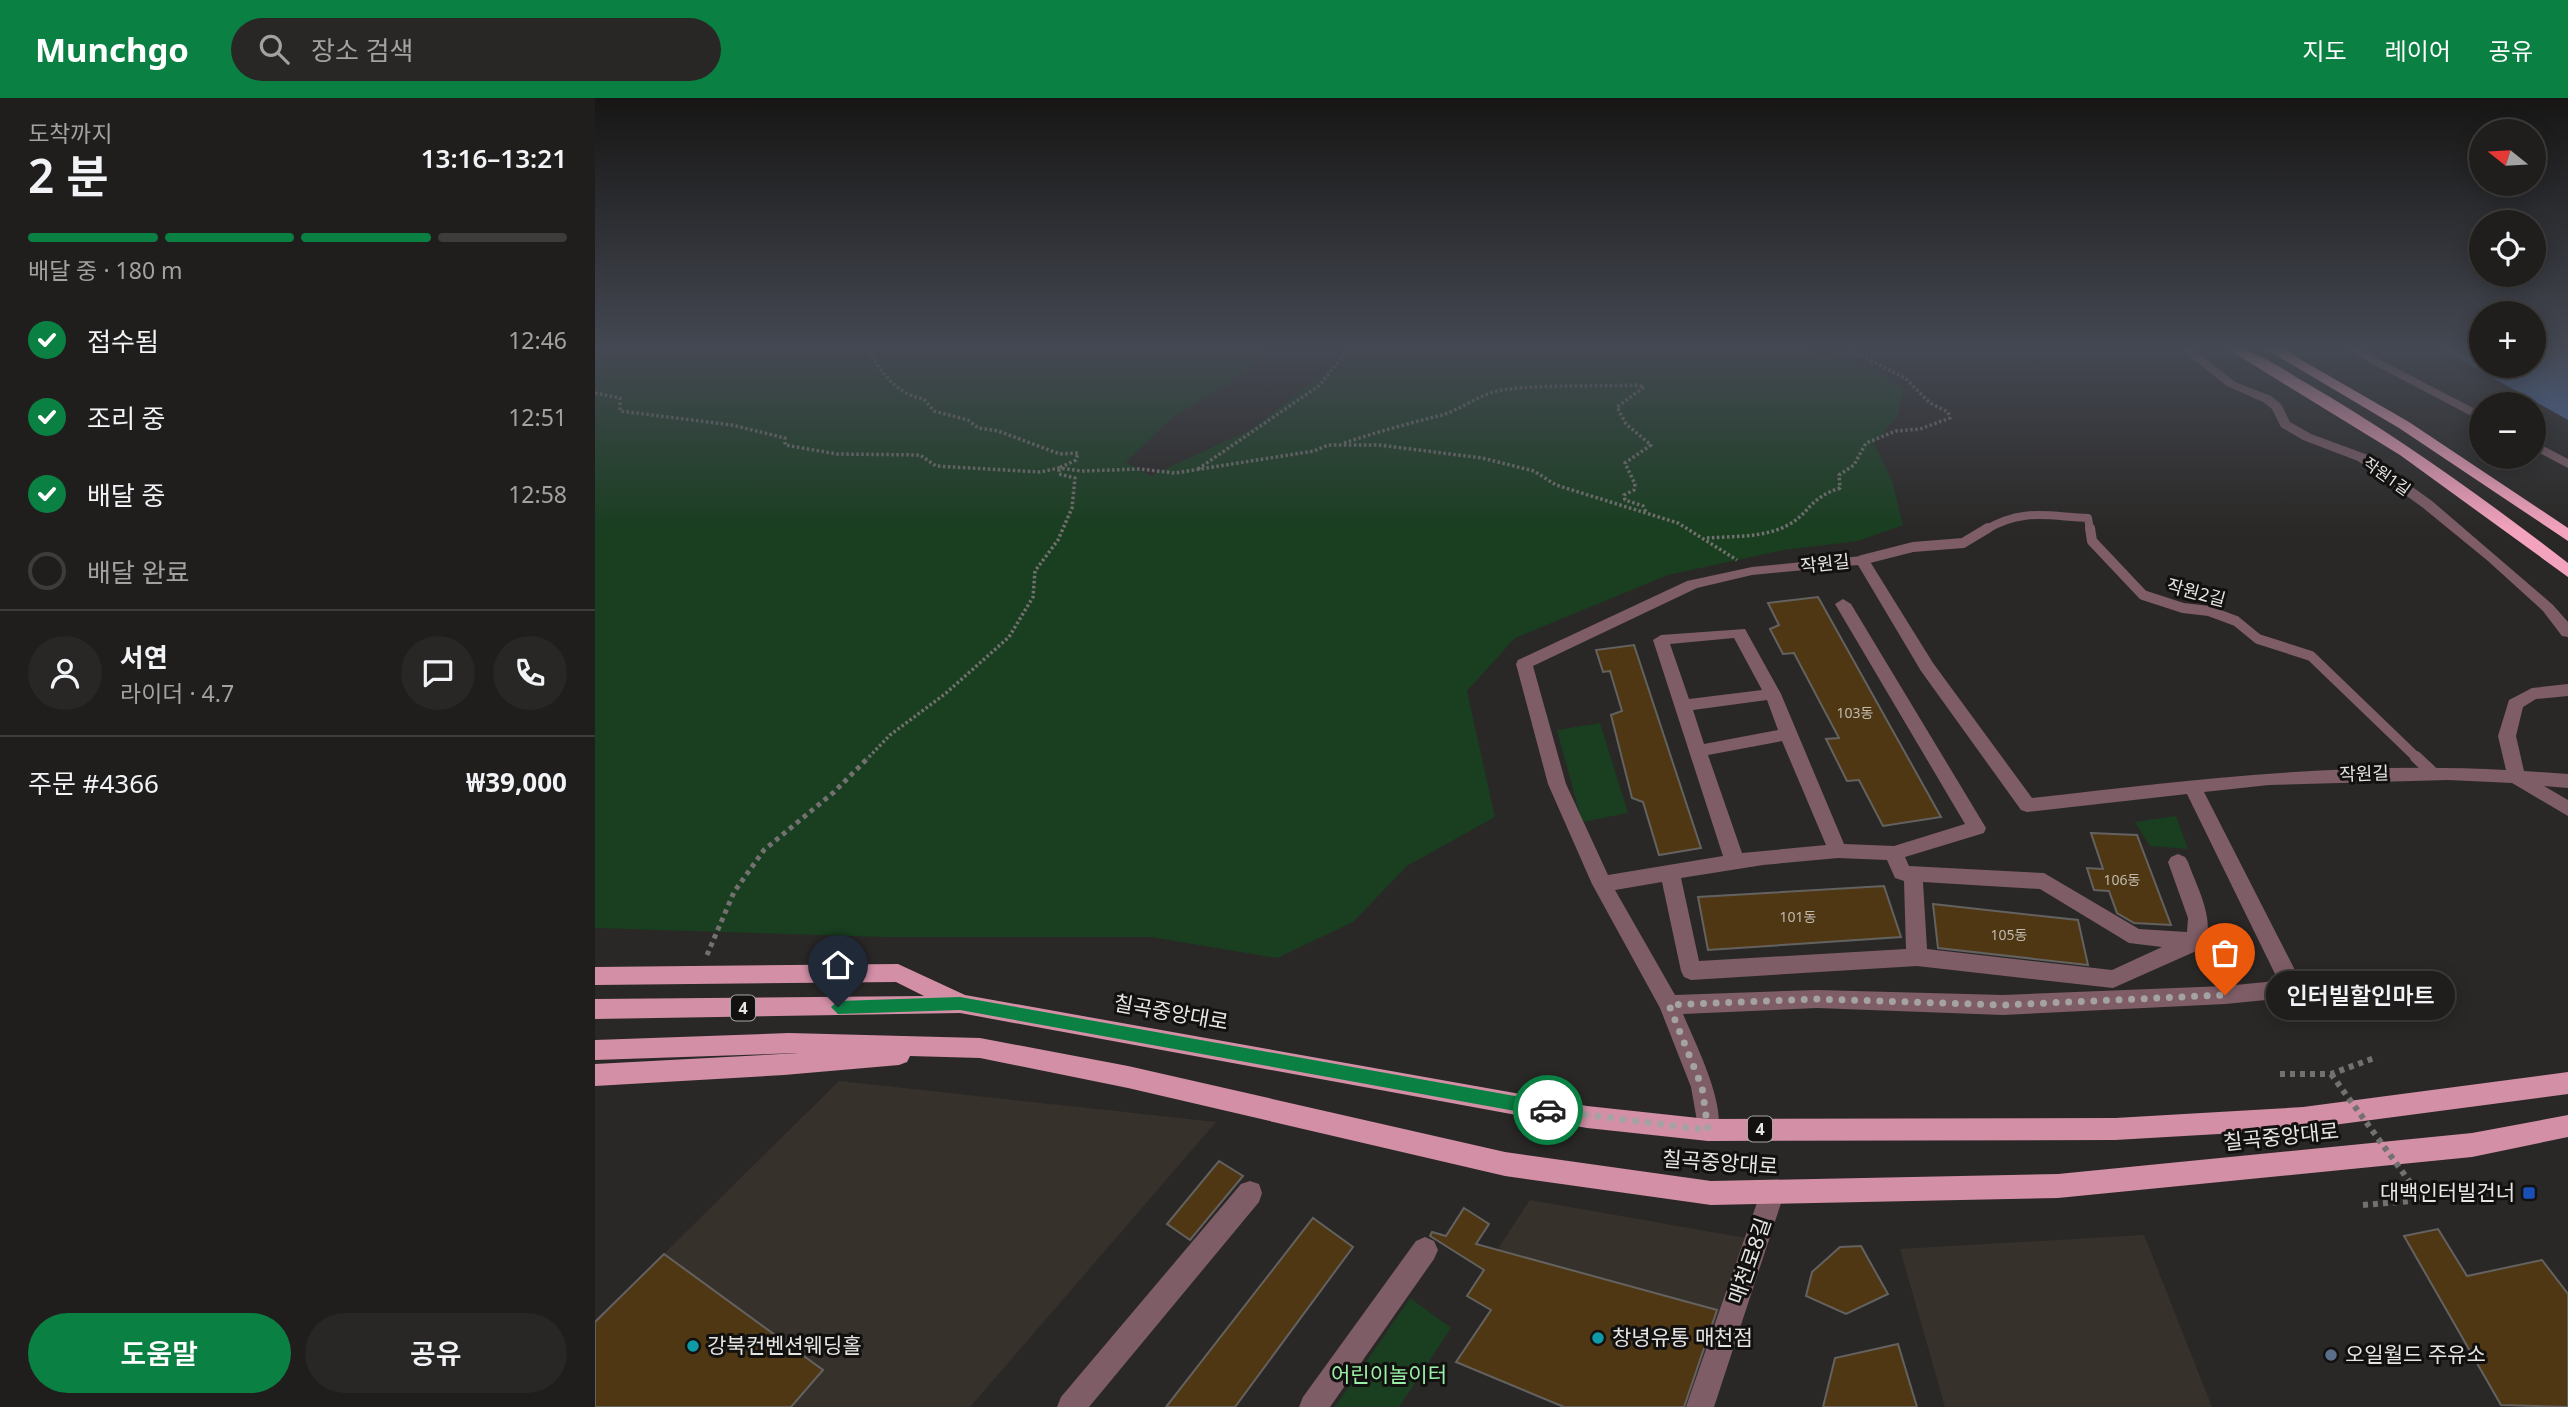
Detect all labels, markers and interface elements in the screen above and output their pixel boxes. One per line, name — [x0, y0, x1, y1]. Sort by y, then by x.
search box — [231, 18, 721, 81]
text: Munchgo — [35, 27, 189, 72]
icon: search — [255, 30, 293, 68]
text: 장소 검색 — [311, 32, 413, 68]
text: 지도 — [2302, 34, 2347, 67]
text: 레이어 — [2385, 34, 2451, 67]
text: 공유 — [2489, 34, 2533, 67]
text: 도착까지 — [28, 117, 113, 149]
north arrow — [2469, 119, 2546, 196]
map controls — [2469, 119, 2546, 469]
text: 13:16–13:21 — [421, 140, 567, 176]
text: 2 분 — [28, 144, 109, 206]
button: locate — [2469, 210, 2546, 287]
text: 배달 중 · 180 m — [28, 254, 183, 286]
button: + — [2469, 301, 2546, 378]
icon: check — [28, 321, 66, 359]
text: 접수됨 — [87, 323, 159, 359]
text: 12:46 — [508, 324, 567, 356]
button: − — [2469, 392, 2546, 469]
icon: check — [28, 398, 66, 436]
text: 조리 중 — [87, 400, 166, 436]
text: 12:51 — [508, 401, 567, 433]
street label: 작원1길 — [2359, 452, 2415, 500]
icon: check — [28, 475, 66, 513]
text: 배달 중 — [87, 477, 166, 513]
text: 12:58 — [508, 478, 567, 510]
street label: 작원길 — [1799, 548, 1851, 578]
text: 배달 완료 — [87, 554, 189, 590]
street label: 작원2길 — [2164, 573, 2228, 611]
button: person — [28, 636, 102, 710]
button: chat — [401, 636, 475, 710]
button: phone — [493, 636, 567, 710]
text: 서연 — [120, 639, 168, 675]
text: 라이더 · 4.7 — [120, 677, 234, 709]
house number: 103동 — [1837, 703, 1874, 722]
street label: 작원길 — [2339, 760, 2389, 786]
text: ₩39,000 — [466, 764, 567, 800]
text: 주문 #4366 — [28, 765, 159, 801]
house number: 106동 — [2104, 870, 2141, 889]
house number: 101동 — [1780, 907, 1817, 926]
pin — [2195, 923, 2255, 995]
house number: 105동 — [1991, 925, 2028, 944]
icon: bag — [2206, 934, 2244, 972]
pin — [808, 935, 868, 1007]
icon: home — [819, 946, 857, 984]
callout: 인터빌할인마트 — [2267, 970, 2456, 1020]
text: 인터빌할인마트 — [2286, 979, 2435, 1011]
street label: 칠곡중앙대로 — [1112, 988, 1231, 1036]
road number: 4 — [731, 996, 755, 1020]
courier — [1513, 1075, 1583, 1145]
icon: car — [1529, 1091, 1567, 1129]
road number: 4 — [1748, 1116, 1772, 1142]
street label: 칠곡중앙대로 — [2222, 1116, 2340, 1156]
street label: 칠곡중앙대로 — [1661, 1144, 1779, 1180]
place label: 대백인터빌건너 — [2380, 1178, 2515, 1206]
marker: 대백인터빌건너 — [2521, 1185, 2537, 1201]
street label: 매천로8길 — [1721, 1214, 1777, 1307]
button: 도움말 — [28, 1313, 291, 1393]
button: 공유 — [305, 1313, 567, 1393]
place label: 창녕유통 매천점 — [1612, 1323, 1753, 1351]
marker: 창녕유통 매천점 — [1590, 1330, 1606, 1346]
place label: 강북컨벤션웨딩홀 — [707, 1331, 862, 1359]
marker: 강북컨벤션웨딩홀 — [685, 1338, 701, 1354]
place label: 오일월드 주유소 — [2345, 1340, 2486, 1368]
marker: 오일월드 주유소 — [2323, 1347, 2339, 1363]
park label: 어린이놀이터 — [1331, 1360, 1447, 1388]

